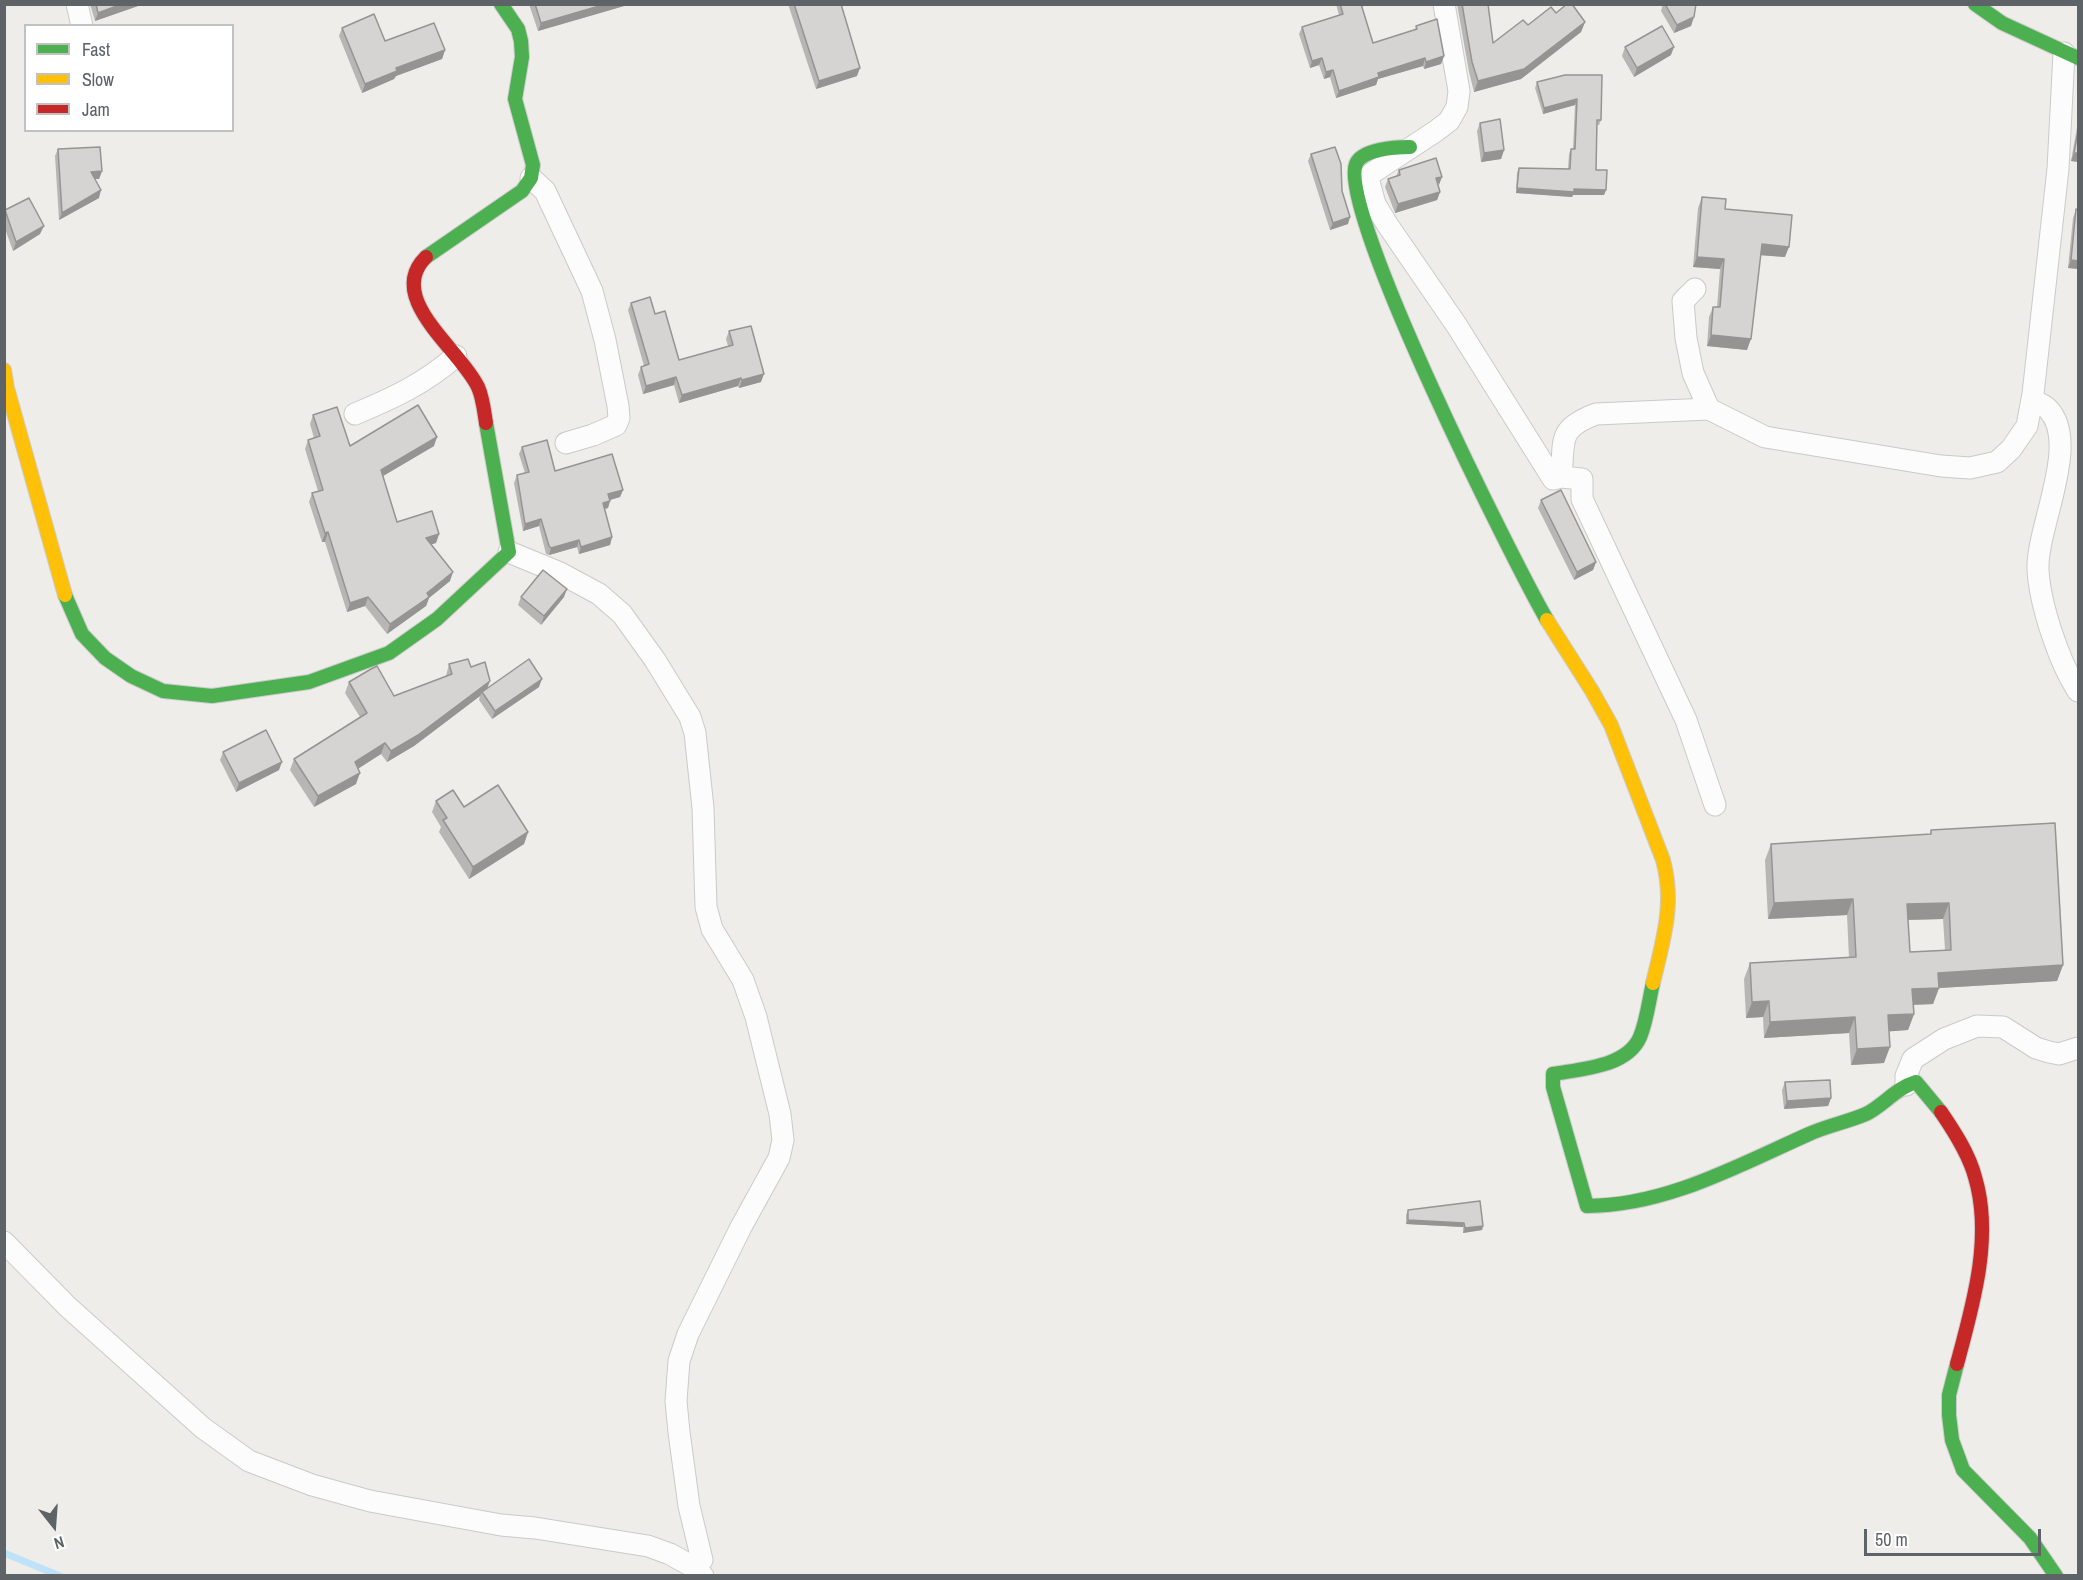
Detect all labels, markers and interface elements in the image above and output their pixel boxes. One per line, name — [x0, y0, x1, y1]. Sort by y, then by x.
legend — [24, 24, 234, 132]
text: Fast — [82, 37, 110, 62]
text: Slow — [82, 67, 114, 92]
text: Jam — [82, 97, 110, 122]
north arrow — [24, 1496, 84, 1556]
scale bar — [1867, 1517, 2044, 1555]
text: 50 m — [1875, 1527, 1908, 1552]
text: N — [52, 1531, 67, 1555]

